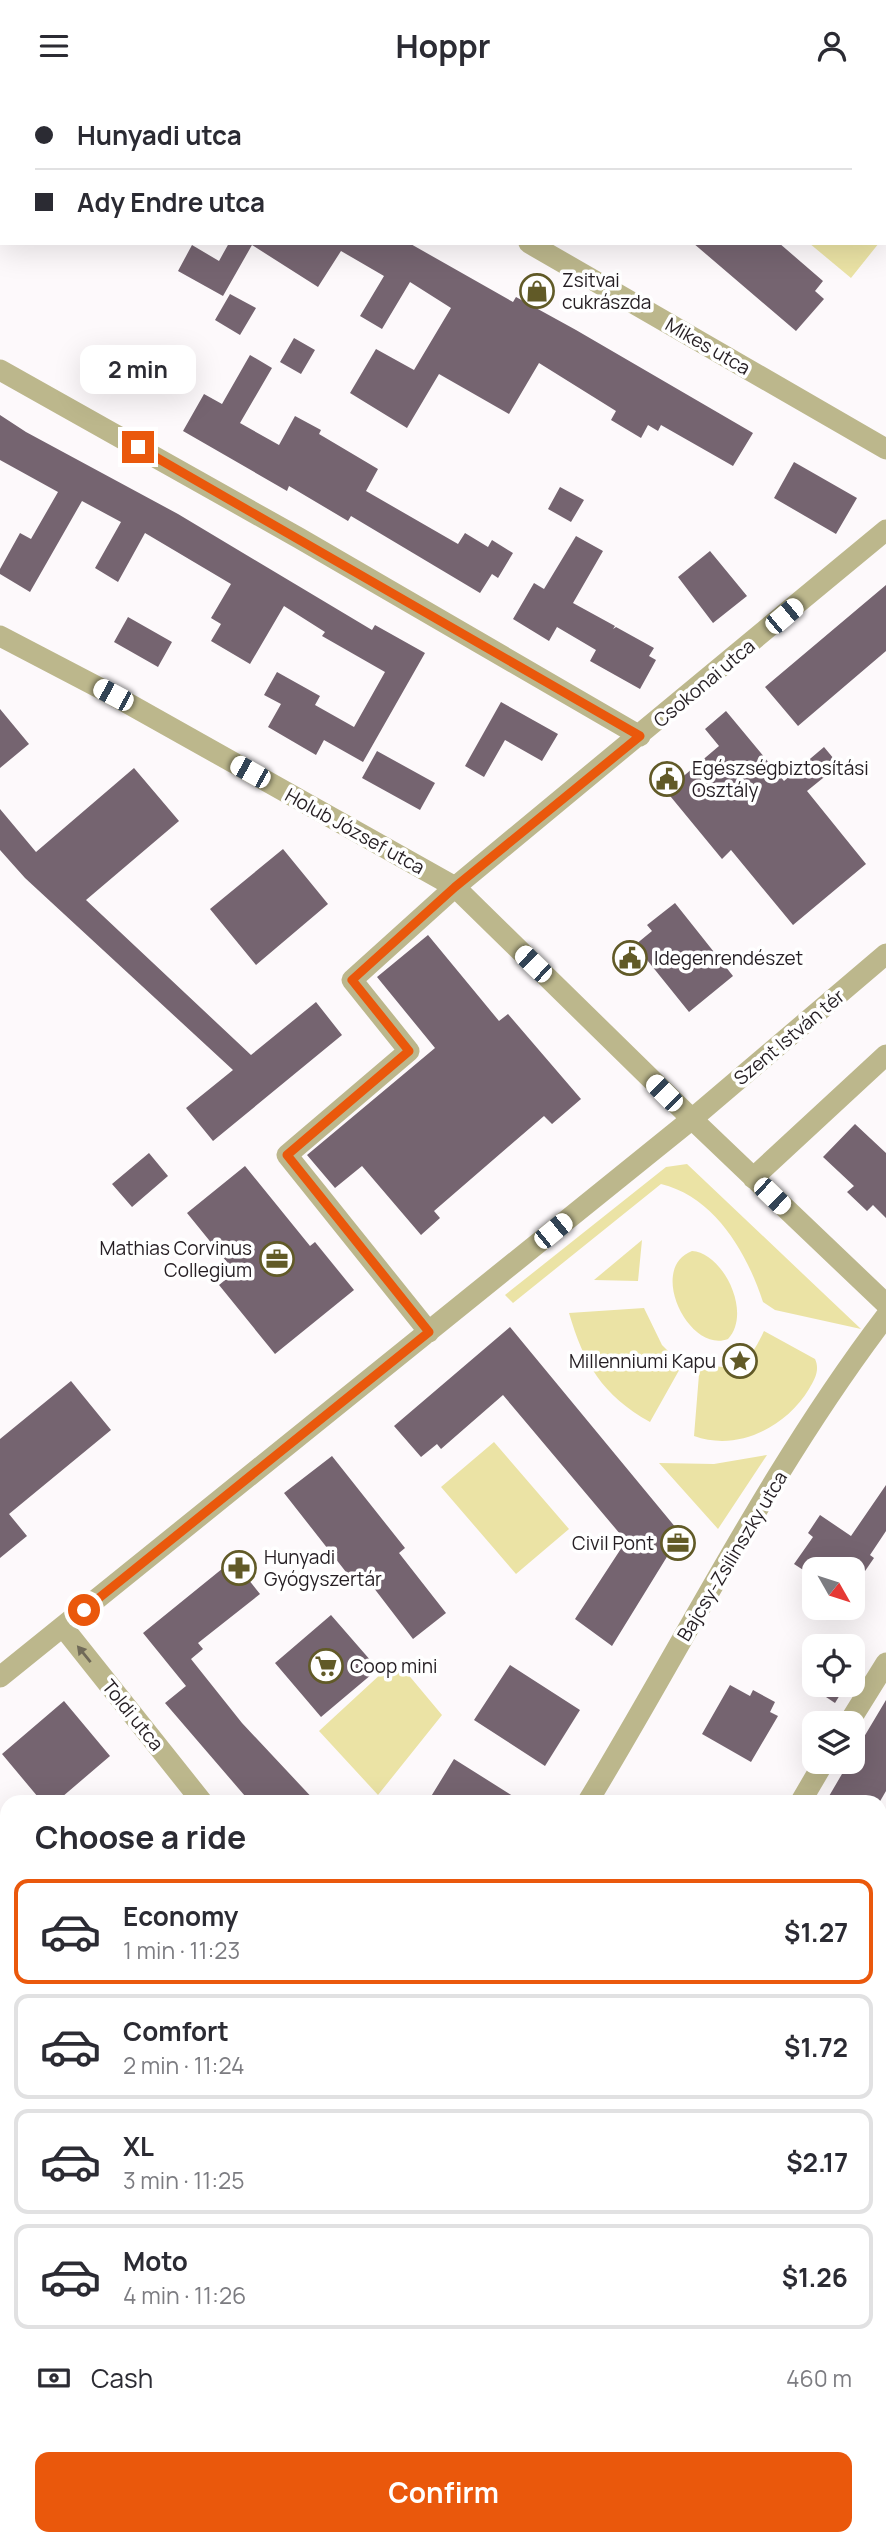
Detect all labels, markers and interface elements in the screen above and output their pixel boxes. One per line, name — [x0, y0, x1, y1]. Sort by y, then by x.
text: Hoppr — [395, 24, 491, 68]
icon: menu — [35, 27, 73, 65]
icon: person — [813, 27, 851, 65]
text: Hunyadi utca — [77, 117, 242, 153]
text: Ady Endre utca — [77, 184, 265, 220]
place label: Zsitvai cukrászda — [562, 267, 651, 315]
shop icon: Zsitvai cukrászda — [518, 272, 556, 310]
street label: Mikes utca — [661, 311, 755, 381]
callout: 2 min — [80, 345, 196, 395]
text: 2 min — [108, 353, 168, 385]
route end — [122, 431, 154, 463]
car — [762, 594, 807, 638]
street label: Csokonai utca — [648, 633, 760, 733]
car — [90, 676, 137, 714]
car — [227, 753, 274, 791]
place label: Egészségbiztosítási Osztály — [692, 755, 869, 803]
public building icon: Egészségbiztosítási Osztály — [648, 760, 686, 798]
street label: Holub József utca — [281, 782, 429, 880]
public building icon: Idegenrendészet — [611, 939, 649, 977]
car — [511, 942, 556, 986]
place label: Idegenrendészet — [654, 945, 803, 971]
street label: Szent István tér — [728, 983, 850, 1091]
car — [642, 1071, 687, 1115]
car — [750, 1174, 795, 1218]
car — [531, 1210, 576, 1252]
place label: Mathias Corvinus Collegium — [99, 1235, 252, 1283]
office icon: Mathias Corvinus Collegium — [258, 1240, 296, 1278]
place icon: Millenniumi Kapu — [721, 1342, 759, 1380]
place label: Millenniumi Kapu — [569, 1348, 716, 1374]
street label: Bajcsy-Zsilinszky utca — [671, 1466, 793, 1646]
office icon: Civil Pont — [659, 1524, 697, 1562]
place label: Civil Pont — [572, 1530, 654, 1556]
place label: Hunyadi Gyógyszertár — [264, 1544, 382, 1592]
pharmacy icon: Hunyadi Gyógyszertár — [220, 1549, 258, 1587]
north arrow — [802, 1557, 864, 1621]
map controls — [802, 1557, 865, 1774]
route start — [68, 1594, 100, 1626]
button: locate — [802, 1634, 865, 1697]
one-way arrow — [77, 1645, 92, 1662]
supermarket icon: Coop mini — [307, 1647, 345, 1685]
place label: Coop mini — [350, 1653, 437, 1679]
street label: Toldi utca — [96, 1674, 170, 1756]
button: layers — [802, 1711, 865, 1774]
text: Choose a ride — [35, 1815, 246, 1859]
text: Economy — [123, 1898, 238, 1934]
icon: car — [39, 1900, 102, 1963]
text: $1.27 — [784, 1914, 848, 1950]
text: 1 min · 11:23 — [123, 1934, 240, 1966]
text: Comfort — [123, 2013, 229, 2049]
icon: car — [39, 2015, 102, 2078]
text: $1.72 — [784, 2029, 848, 2065]
text: 2 min · 11:24 — [123, 2049, 245, 2081]
text: XL — [123, 2128, 154, 2164]
icon: car — [39, 2130, 102, 2193]
text: $2.17 — [786, 2144, 848, 2180]
text: 3 min · 11:25 — [123, 2164, 244, 2196]
text: Moto — [123, 2243, 188, 2279]
icon: car — [39, 2245, 102, 2308]
text: $1.26 — [782, 2259, 848, 2295]
text: 4 min · 11:26 — [123, 2279, 246, 2311]
icon: cash — [35, 2359, 73, 2397]
text: Cash — [91, 2360, 153, 2396]
text: 460 m — [786, 2362, 852, 2394]
button: Confirm — [35, 2452, 852, 2532]

